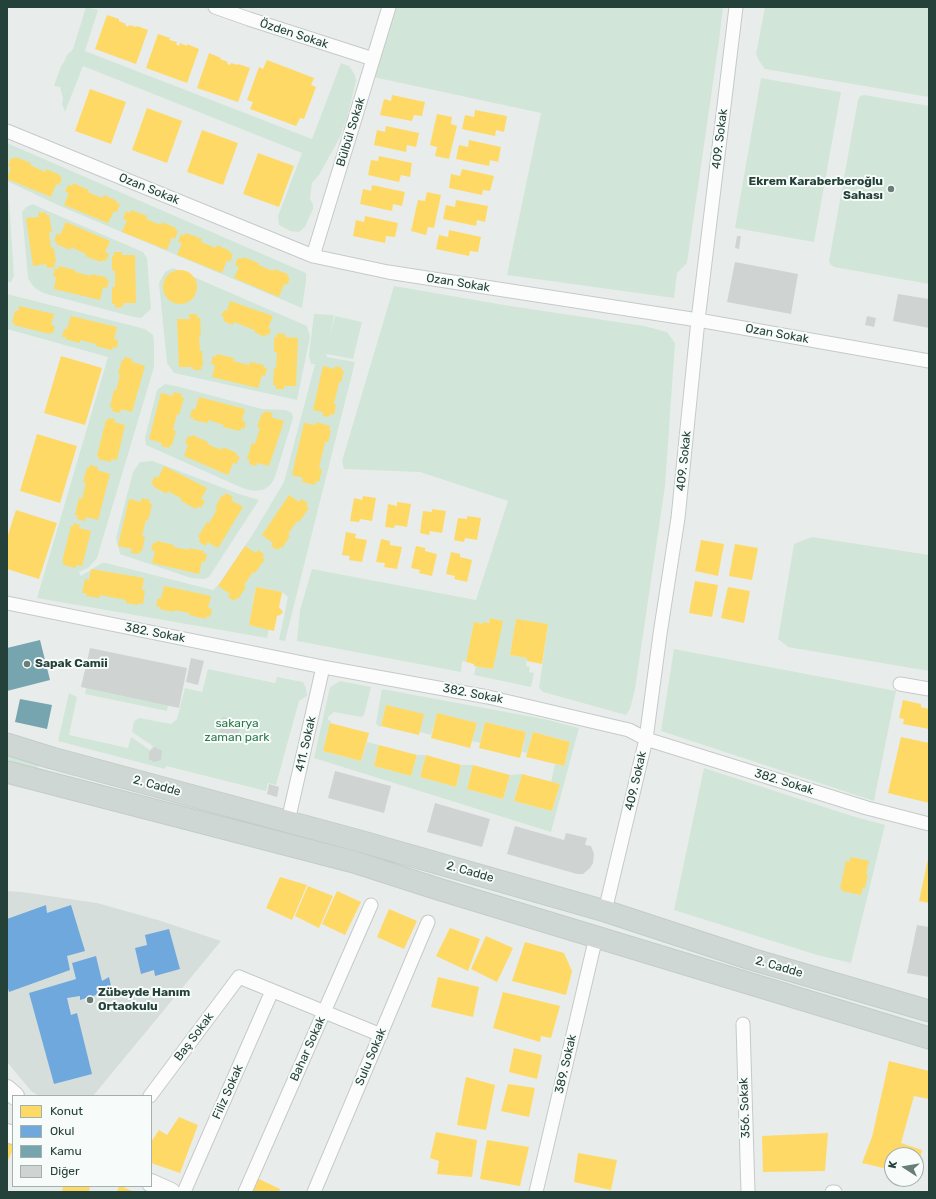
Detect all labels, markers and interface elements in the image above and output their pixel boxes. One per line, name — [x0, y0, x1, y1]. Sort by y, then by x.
street label: Özden Sokak — [258, 16, 330, 52]
street label: Bülbül Sokak — [334, 96, 368, 168]
street label: 409. Sokak — [709, 108, 731, 170]
street label: Ozan Sokak — [116, 170, 182, 208]
place label: Ekrem Karaberberoğlu Sahası — [749, 175, 883, 203]
marker: Ekrem Karaberberoğlu Sahası — [886, 184, 896, 194]
street label: Ozan Sokak — [425, 271, 491, 295]
street label: Ozan Sokak — [744, 321, 810, 347]
street label: 409. Sokak — [674, 430, 694, 492]
street label: 382. Sokak — [124, 620, 186, 646]
place label: Sapak Camii — [35, 657, 108, 671]
marker: Sapak Camii — [22, 659, 32, 669]
street label: 382. Sokak — [442, 681, 504, 707]
street label: 411. Sokak — [293, 715, 319, 773]
park label: sakarya zaman park — [205, 717, 269, 745]
street label: 409. Sokak — [622, 750, 650, 812]
street label: 382. Sokak — [753, 766, 815, 798]
street label: 2. Cadde — [132, 773, 182, 799]
street label: 2. Cadde — [445, 858, 495, 886]
street label: 2. Cadde — [754, 953, 804, 981]
place label: Zübeyde Hanım Ortaokulu — [98, 986, 190, 1014]
marker: Zübeyde Hanım Ortaokulu — [85, 995, 95, 1005]
street label: Baş Sokak — [171, 1010, 217, 1064]
street label: Bahar Sokak — [287, 1014, 329, 1084]
street label: Sulu Sokak — [352, 1026, 390, 1088]
street label: 389. Sokak — [552, 1033, 580, 1095]
street label: Filiz Sokak — [210, 1063, 246, 1121]
street label: 356. Sokak — [737, 1077, 753, 1139]
legend — [12, 1095, 152, 1187]
text: Konut — [50, 1104, 83, 1118]
text: Okul — [50, 1124, 74, 1138]
text: Kamu — [50, 1144, 82, 1158]
north arrow — [884, 1147, 924, 1187]
text: K — [886, 1160, 900, 1170]
text: Diğer — [50, 1164, 80, 1178]

